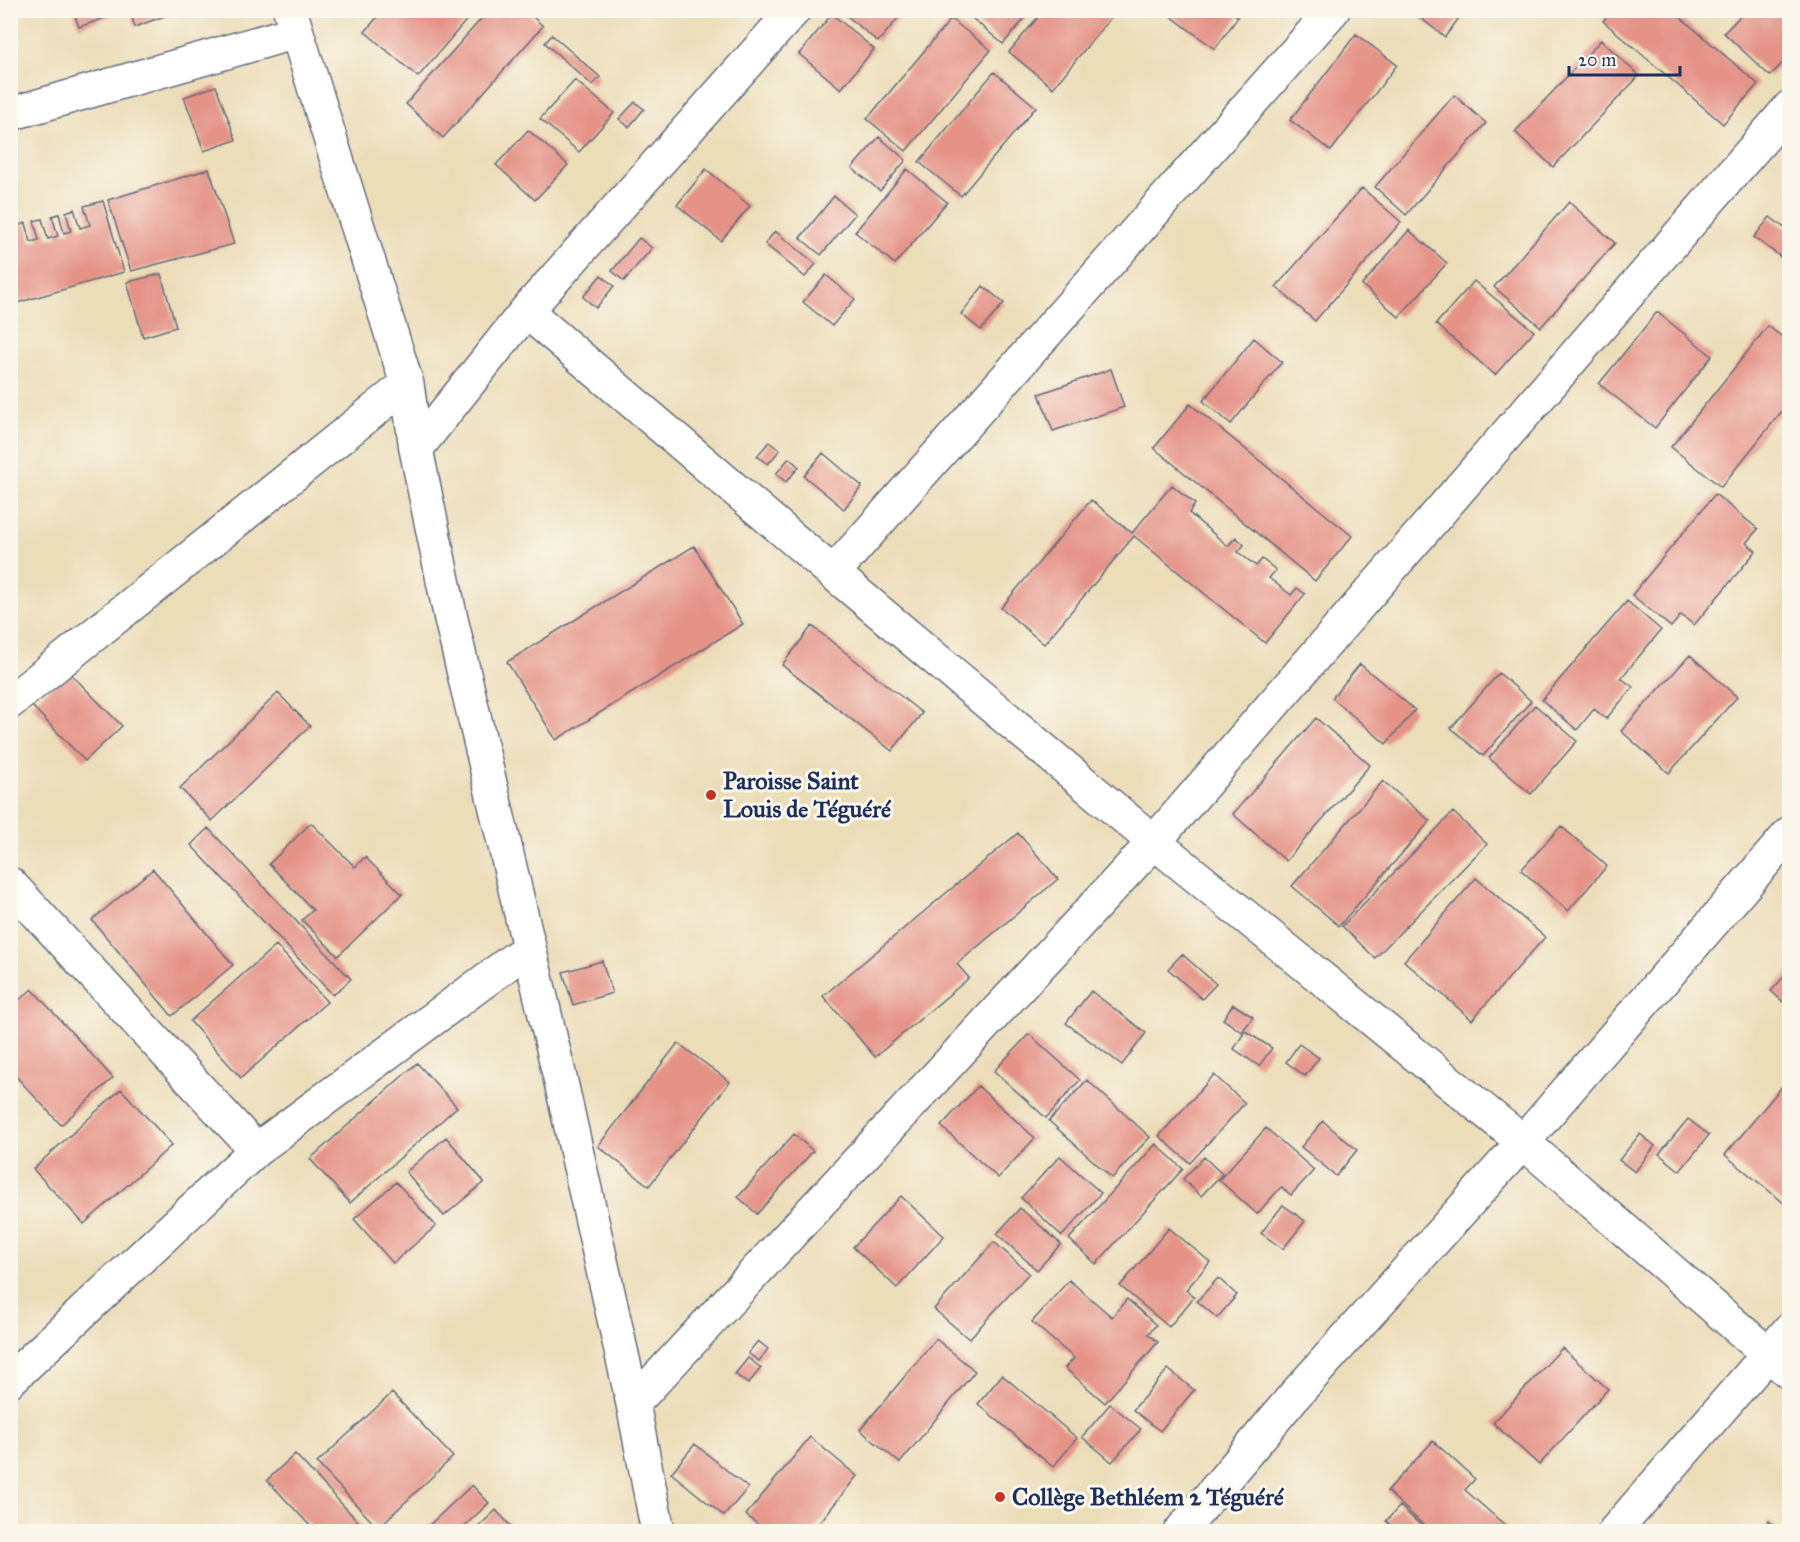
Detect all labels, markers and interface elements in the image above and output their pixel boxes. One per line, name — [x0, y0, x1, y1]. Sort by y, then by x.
scale bar — [1569, 39, 1680, 77]
text: 20 m — [1578, 49, 1616, 71]
place label: Paroisse Saint Louis de Téguéré — [723, 766, 892, 824]
marker: Paroisse Saint Louis de Téguéré — [704, 788, 718, 802]
place label: Collège Bethléem 2 Téguéré — [1012, 1482, 1285, 1512]
marker: Collège Bethléem 2 Téguéré — [993, 1490, 1007, 1504]

